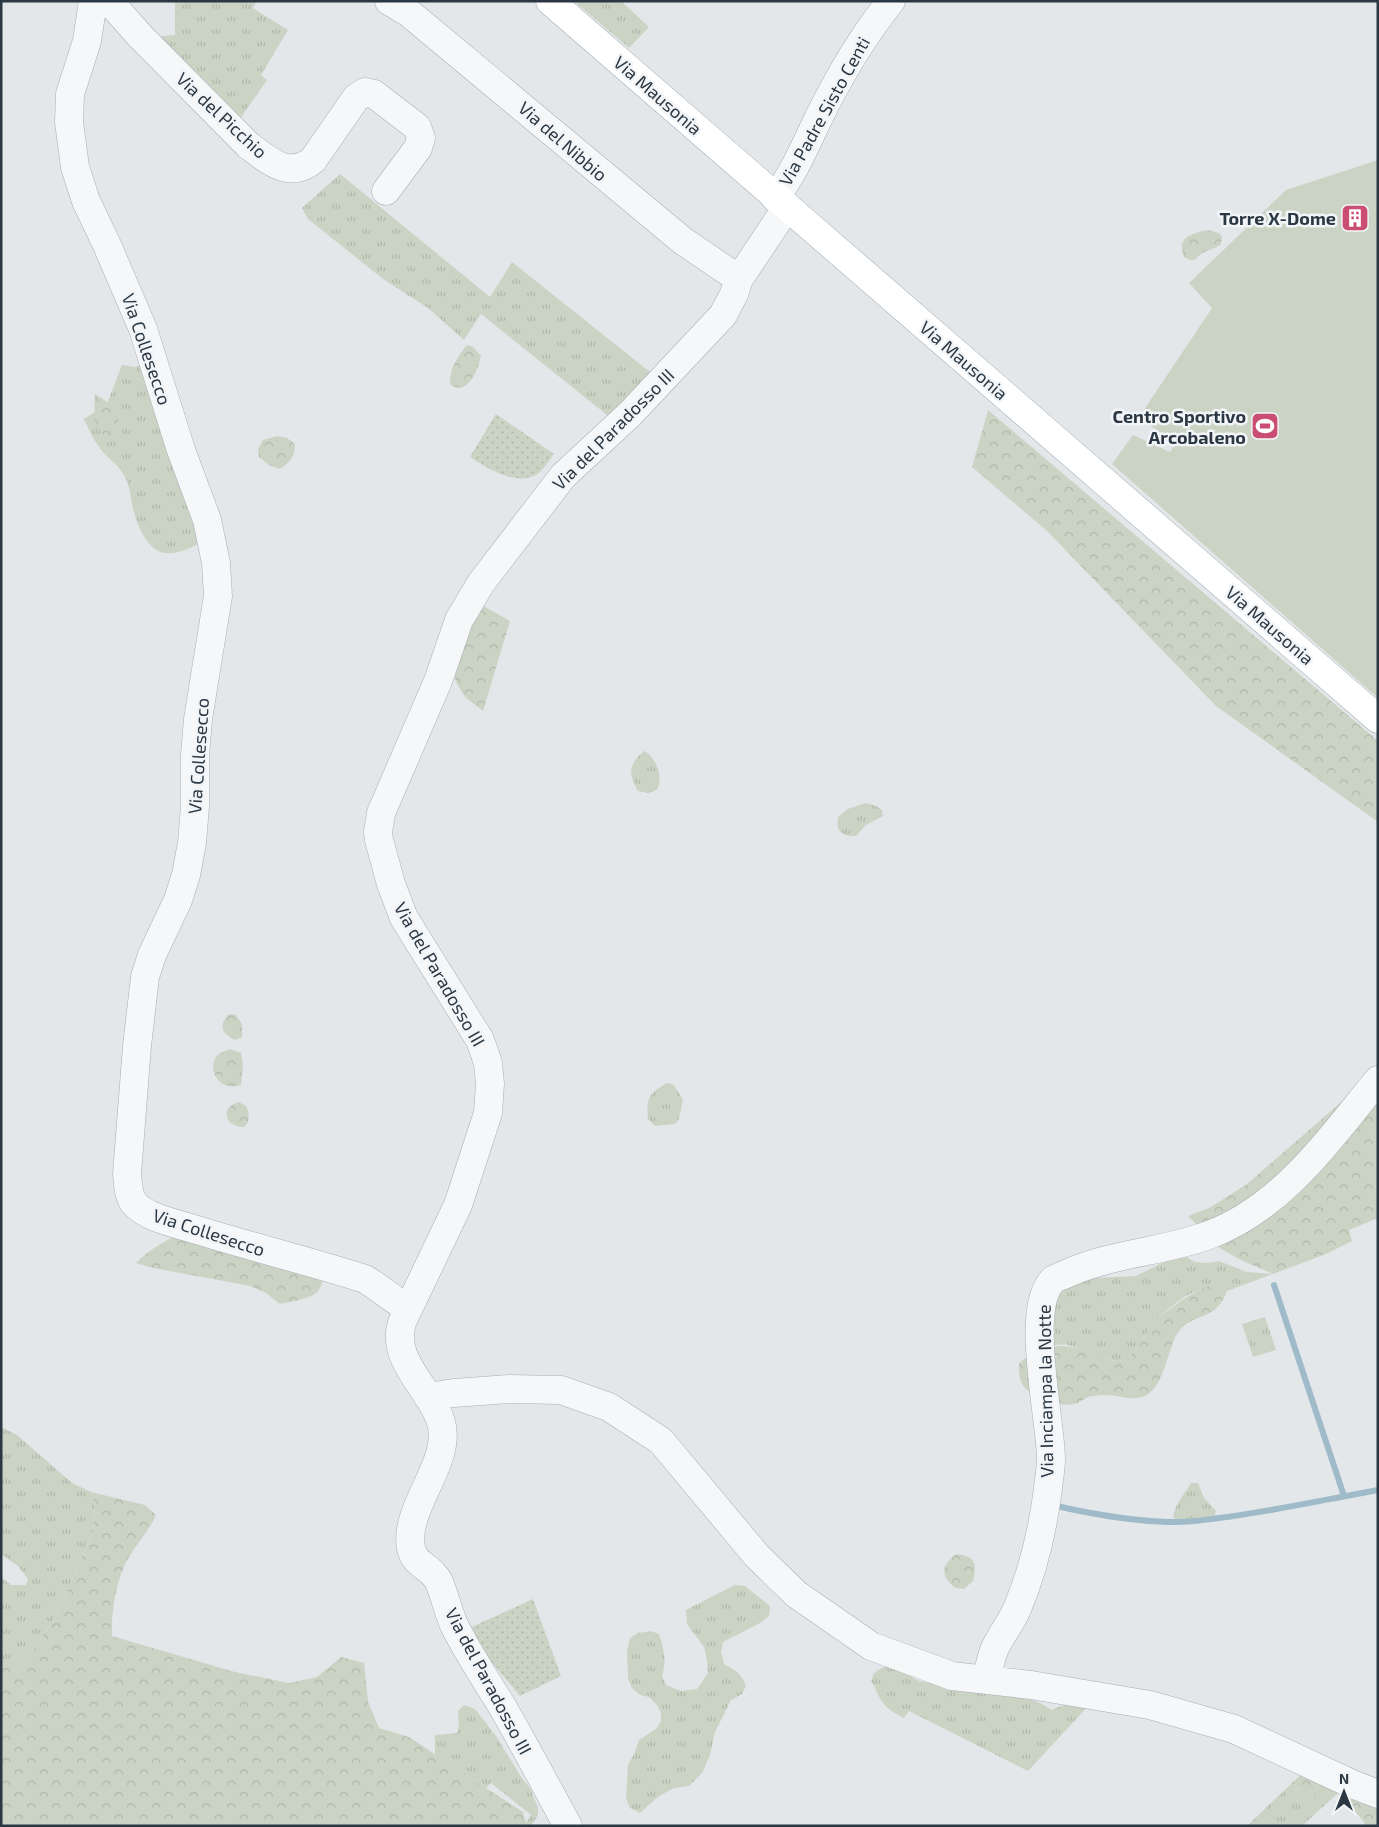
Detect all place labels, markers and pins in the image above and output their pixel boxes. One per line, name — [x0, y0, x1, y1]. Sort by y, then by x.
building icon: Torre X-Dome — [1340, 203, 1370, 233]
place label: Torre X-Dome — [1219, 207, 1336, 229]
place label: Centro Sportivo Arcobaleno — [1112, 405, 1246, 448]
sports icon: Centro Sportivo Arcobaleno — [1250, 411, 1280, 441]

